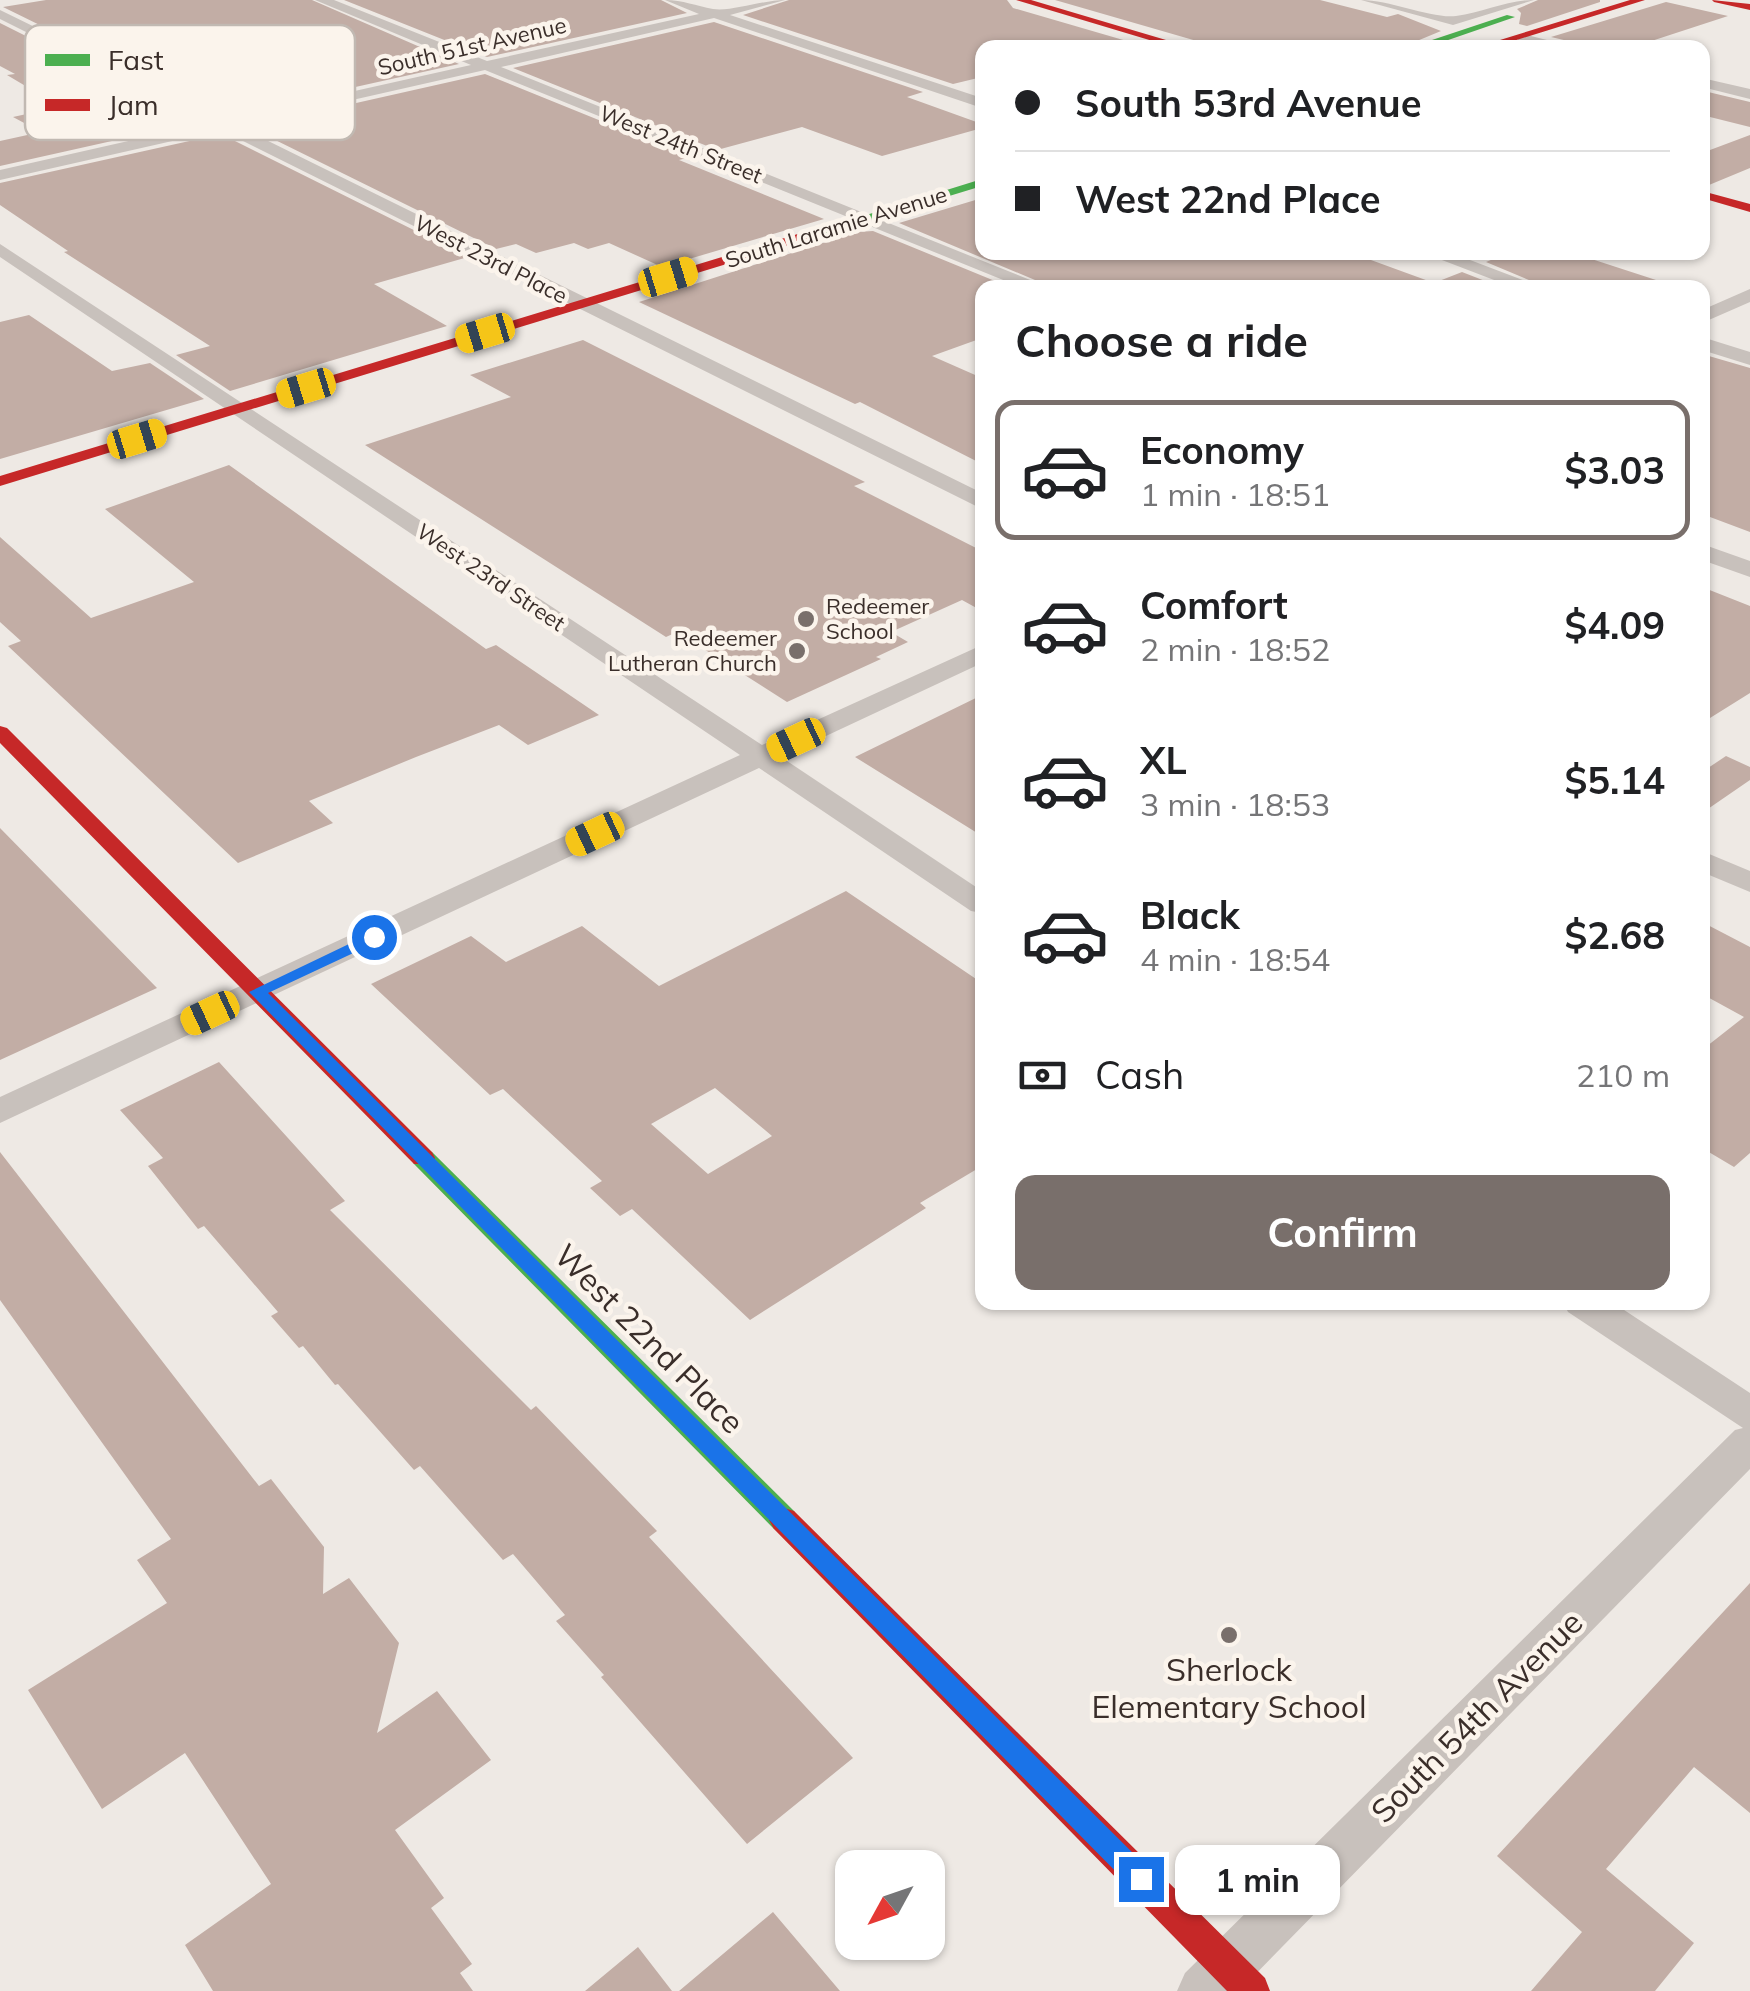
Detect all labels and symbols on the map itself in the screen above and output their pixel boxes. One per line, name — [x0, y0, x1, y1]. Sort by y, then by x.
street label: South 51st Avenue — [375, 11, 569, 81]
legend — [25, 25, 355, 140]
text: Fast — [108, 42, 164, 77]
text: Jam — [108, 87, 159, 122]
street label: West 24th Street — [596, 99, 767, 189]
street label: South Laramie Avenue — [722, 180, 950, 274]
street label: West 23rd Place — [410, 208, 572, 310]
car — [635, 254, 701, 300]
car — [452, 310, 518, 356]
car — [273, 365, 339, 411]
car — [104, 416, 170, 462]
street label: West 23rd Street — [411, 517, 571, 637]
place label: Redeemer School — [826, 592, 929, 645]
marker: Redeemer School — [795, 608, 817, 630]
place label: Redeemer Lutheran Church — [608, 624, 777, 677]
marker: Redeemer Lutheran Church — [786, 640, 808, 662]
car — [762, 714, 830, 766]
car — [561, 808, 629, 860]
route start — [352, 915, 397, 960]
car — [176, 987, 244, 1039]
street label: West 22nd Place — [547, 1235, 753, 1441]
street label: South 54th Avenue — [1362, 1602, 1591, 1831]
marker: Sherlock Elementary School — [1218, 1624, 1240, 1646]
place label: Sherlock Elementary School — [1091, 1649, 1367, 1726]
callout: 1 min — [1176, 1844, 1341, 1914]
north arrow — [835, 1850, 945, 1960]
route end — [1119, 1857, 1164, 1902]

